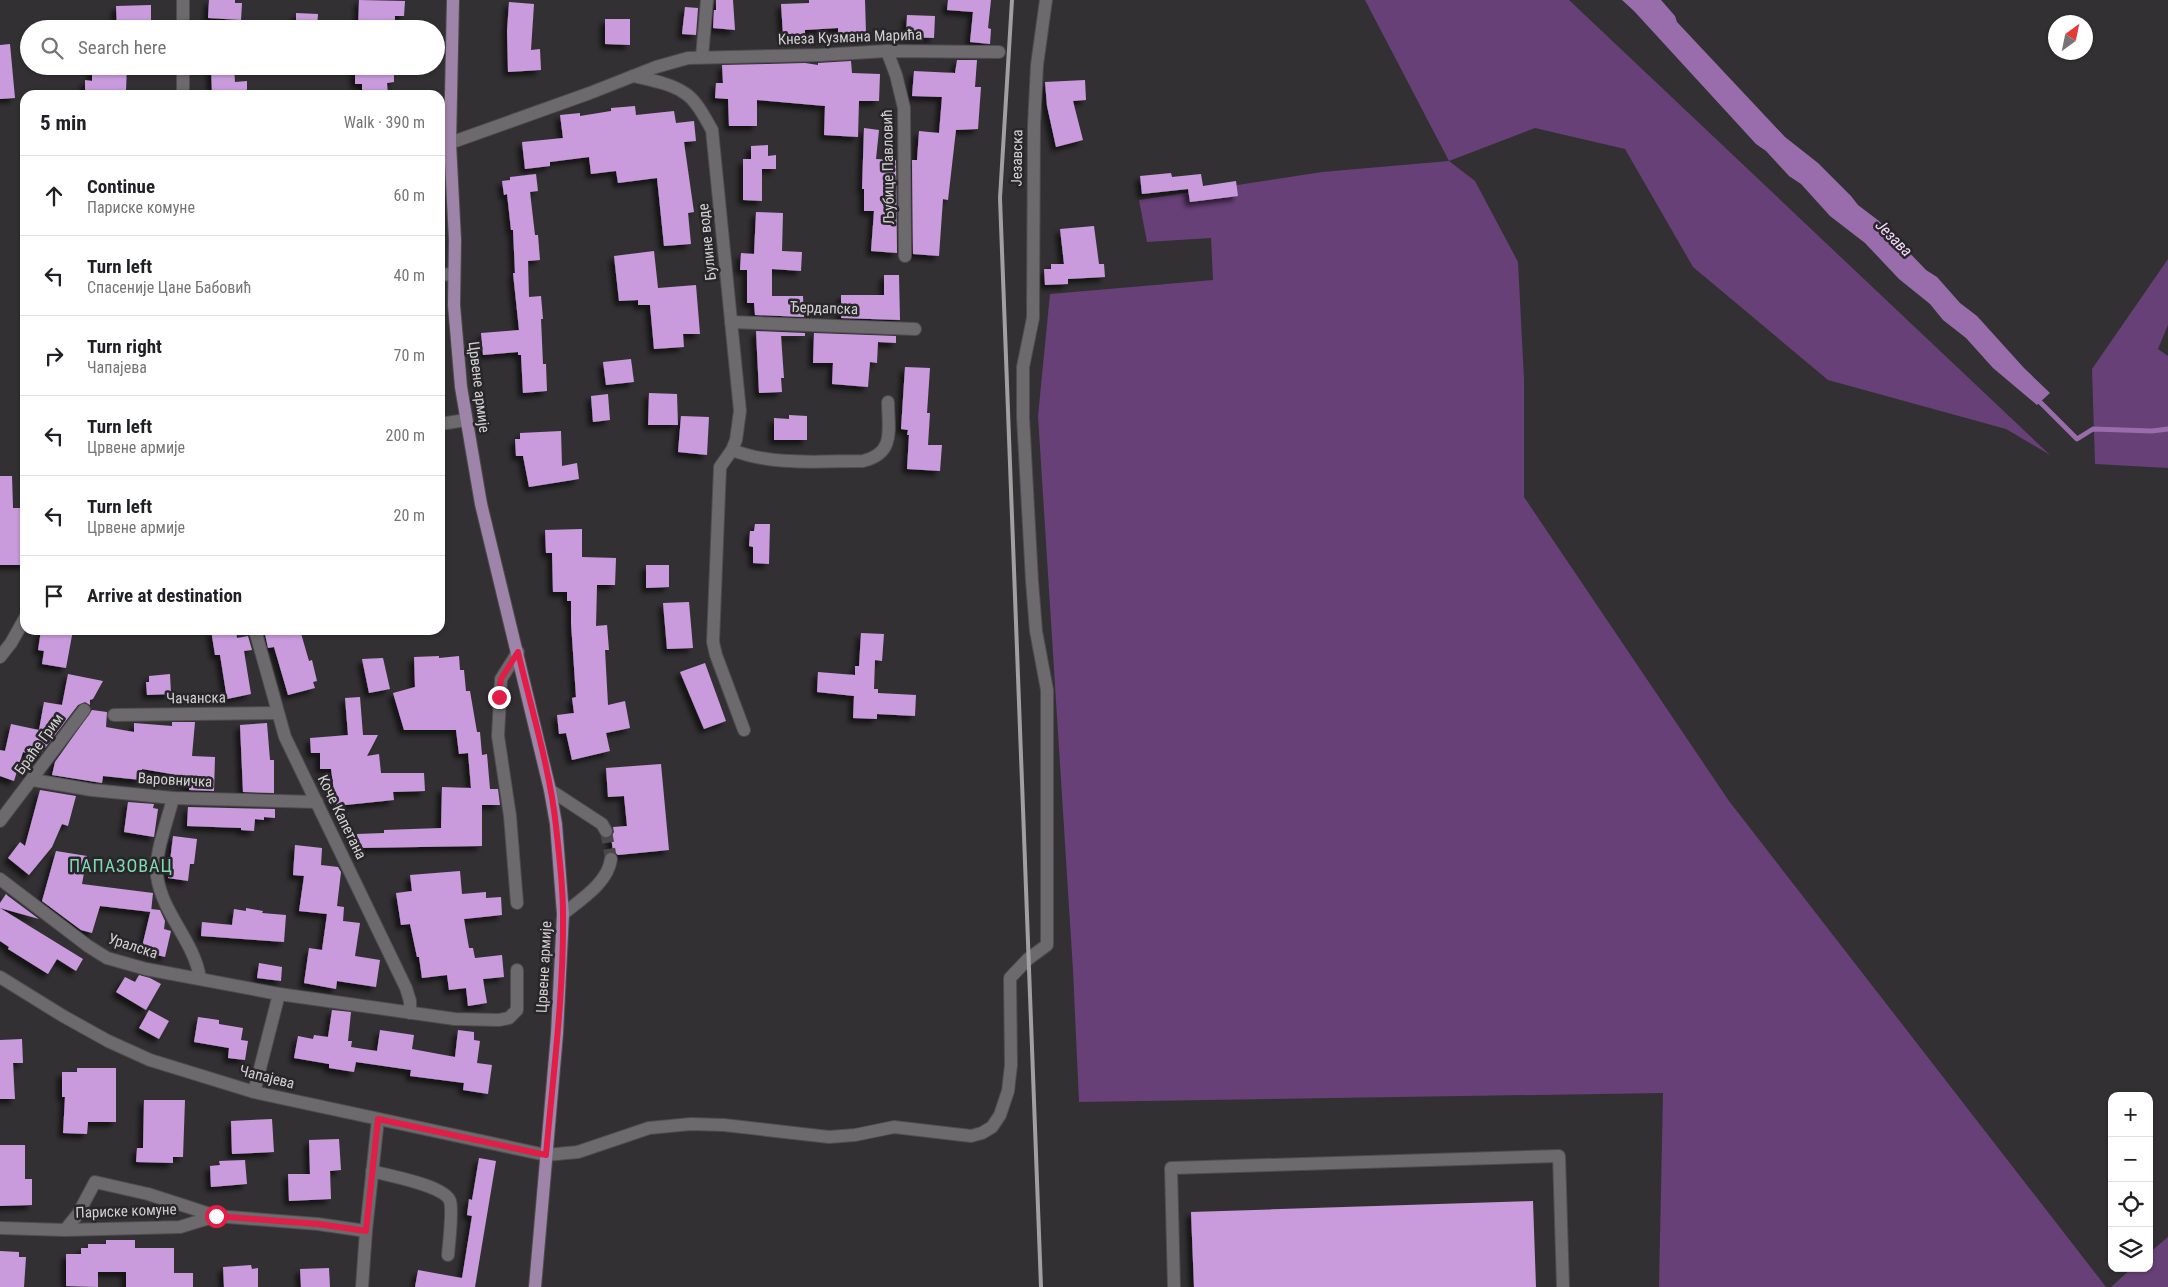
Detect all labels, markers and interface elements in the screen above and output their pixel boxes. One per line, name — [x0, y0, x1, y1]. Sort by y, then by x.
north arrow — [2048, 15, 2093, 60]
search box — [20, 20, 445, 75]
street label: Кнеза Кузмана Марића — [777, 25, 923, 49]
icon: search — [38, 34, 66, 62]
text: Search here — [78, 36, 166, 59]
street label: Љубице Павловић — [878, 109, 898, 225]
text: 5 min — [40, 111, 87, 135]
text: Walk · 390 m — [344, 113, 425, 132]
street label: Језавска — [1008, 129, 1026, 187]
text: Continue — [87, 175, 155, 198]
icon: ahead — [40, 182, 68, 210]
text: 60 m — [393, 186, 425, 205]
text: Париске комуне — [87, 198, 195, 217]
street label: Булине воде — [694, 203, 720, 281]
water label: Језава — [1872, 216, 1916, 260]
text: Turn left — [87, 255, 152, 278]
icon: left — [40, 262, 68, 290]
text: 40 m — [393, 266, 425, 285]
text: Спасеније Цане Бабовић — [87, 278, 251, 297]
street label: Ђердапска — [790, 298, 858, 318]
text: Turn right — [87, 335, 162, 358]
street label: Црвене армије — [464, 340, 494, 434]
icon: right — [40, 342, 68, 370]
text: 70 m — [393, 346, 425, 365]
text: Чапајева — [87, 358, 147, 377]
text: Turn left — [87, 415, 152, 438]
icon: left — [40, 422, 68, 450]
text: 200 m — [386, 426, 425, 445]
text: Црвене армије — [87, 438, 185, 457]
text: Turn left — [87, 495, 152, 518]
icon: left — [40, 502, 68, 530]
text: 20 m — [393, 506, 425, 525]
text: Црвене армије — [87, 518, 185, 537]
icon: arrive — [40, 582, 68, 610]
text: Arrive at destination — [87, 584, 242, 607]
route end — [488, 686, 511, 709]
street label: Чачанска — [166, 688, 226, 708]
street label: Браће Грим — [11, 710, 67, 778]
street label: Варовничка — [137, 769, 213, 791]
street label: Коче Капетана — [314, 772, 370, 862]
district label: ПАПАЗОВАЦ — [69, 855, 173, 876]
street label: Црвене армије — [533, 921, 555, 1013]
street label: Уралска — [106, 930, 160, 962]
street label: Чапајева — [238, 1061, 296, 1093]
map controls — [2108, 1092, 2153, 1272]
button: + — [2108, 1092, 2153, 1137]
button: − — [2108, 1137, 2153, 1182]
button: locate — [2108, 1182, 2153, 1227]
street label: Париске комуне — [75, 1200, 177, 1222]
route start — [205, 1205, 228, 1228]
button: layers — [2108, 1227, 2153, 1272]

